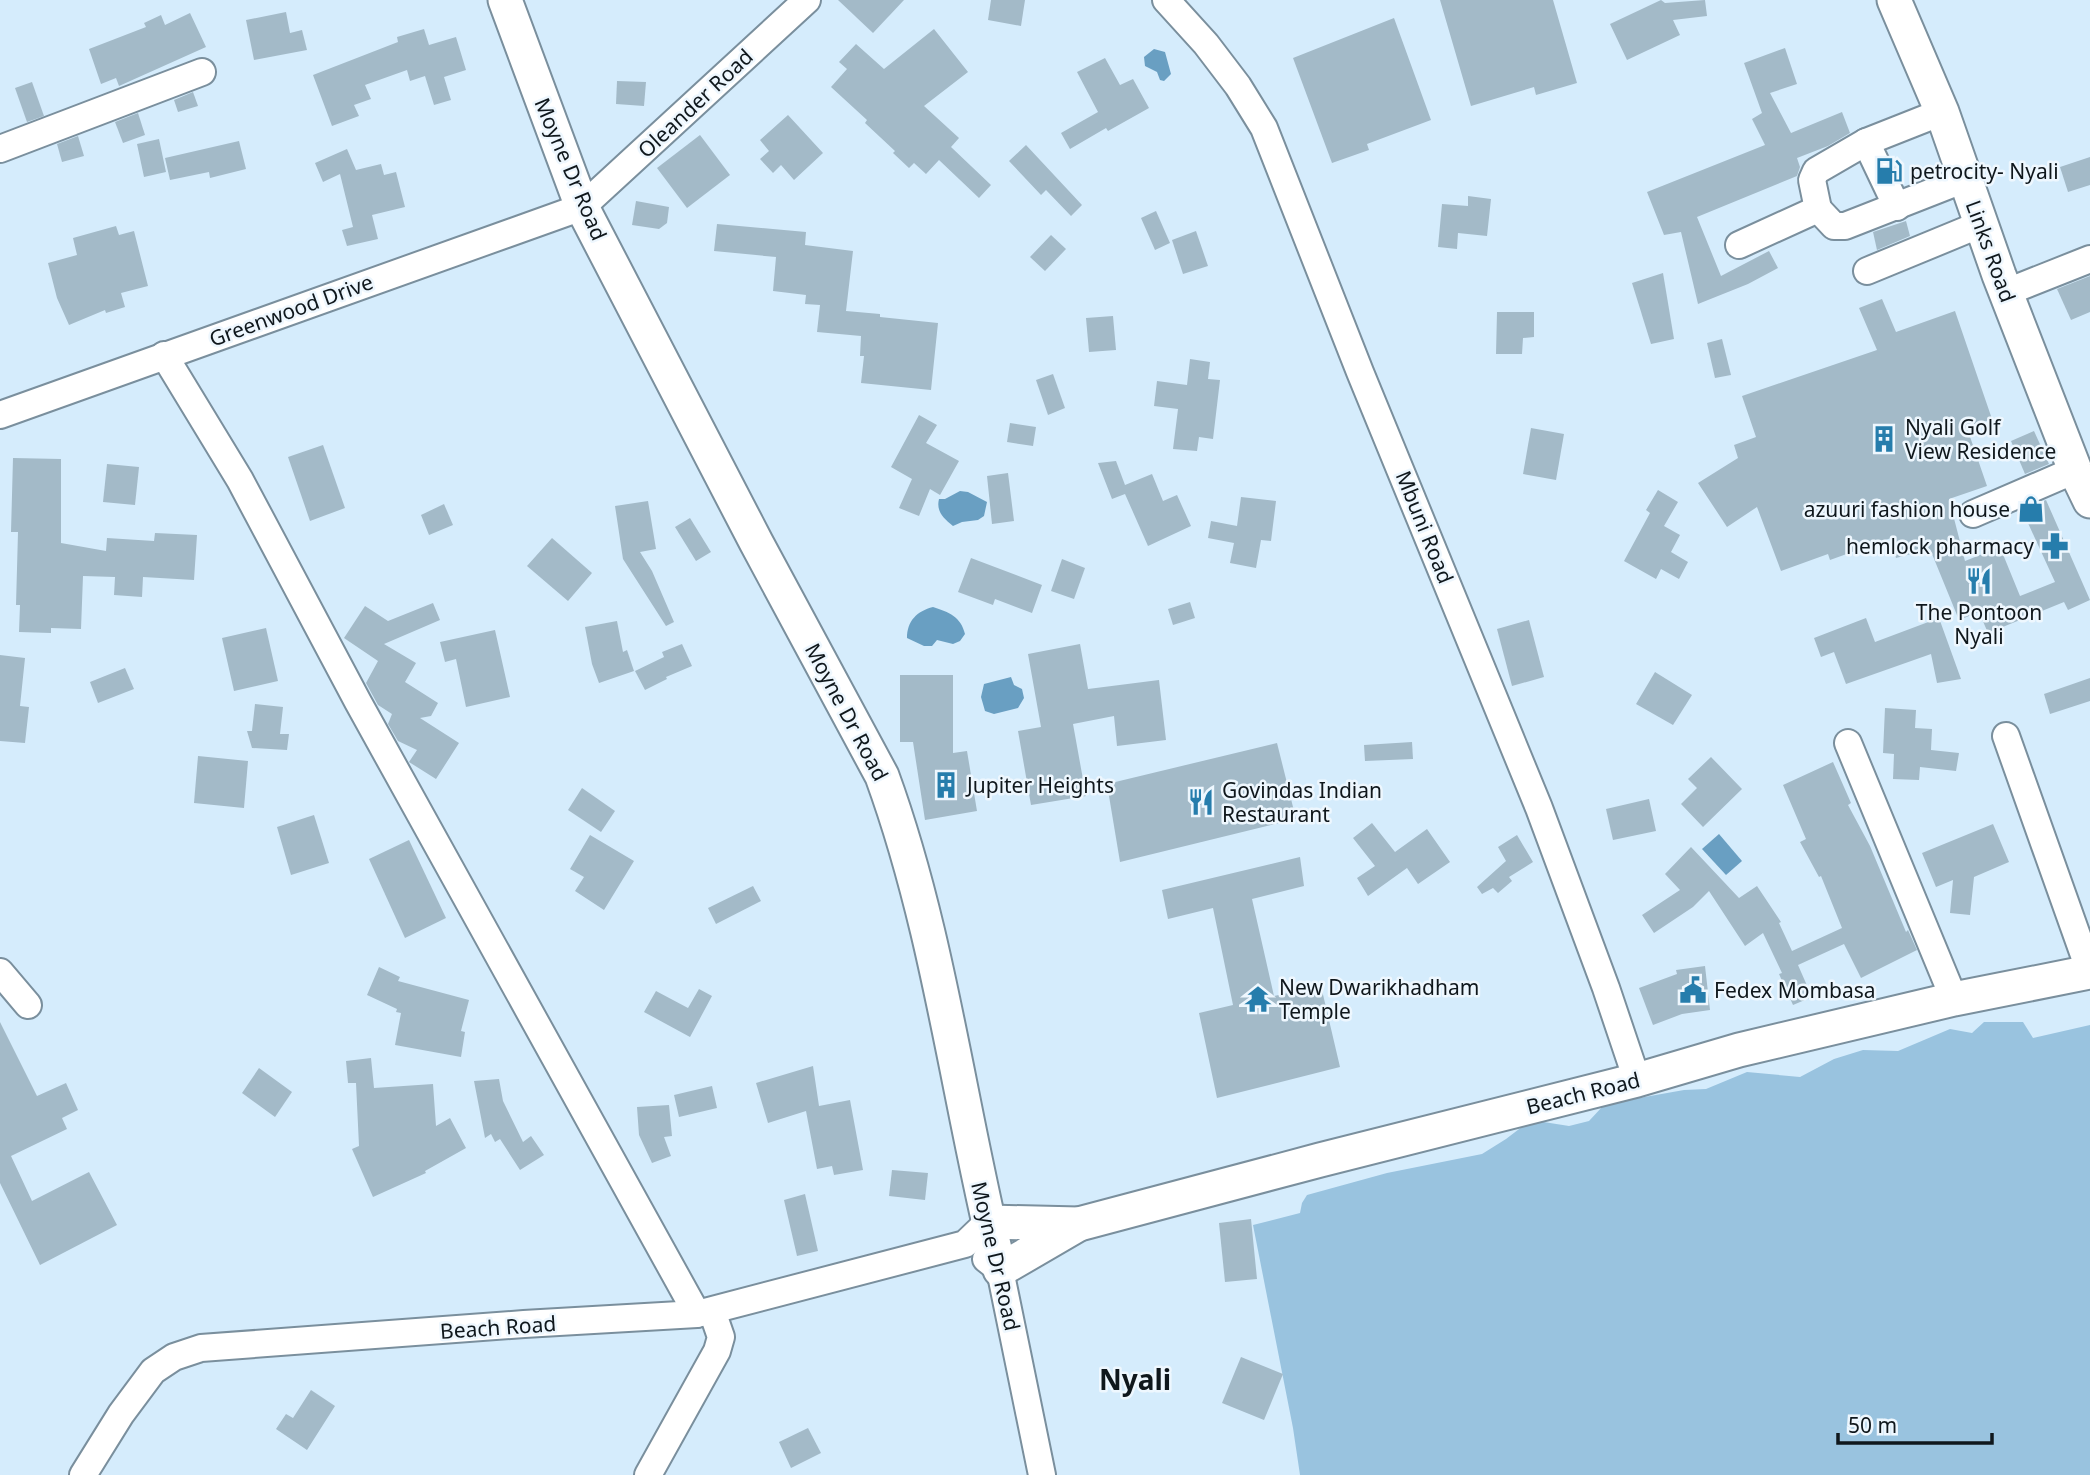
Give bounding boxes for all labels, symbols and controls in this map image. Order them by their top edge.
street label: Oleander Road [631,42,759,164]
street label: Moyne Dr Road [528,93,614,245]
fuel station icon: petrocity- Nyali [1874,156,1904,186]
place label: petrocity- Nyali [1910,157,2059,185]
street label: Links Road [1960,196,2022,306]
street label: Greenwood Drive [205,267,377,353]
place label: Nyali Golf View Residence [1905,413,2056,465]
building icon: Nyali Golf View Residence [1869,424,1899,454]
street label: Mbuni Road [1390,466,1460,588]
shop icon: azuuri fashion house [2016,494,2046,524]
place label: azuuri fashion house [1804,495,2010,523]
pharmacy icon: hemlock pharmacy [2040,531,2070,561]
place label: hemlock pharmacy [1846,532,2034,560]
restaurant icon: The Pontoon Nyali [1964,566,1994,596]
place label: The Pontoon Nyali [1916,598,2042,650]
street label: Moyne Dr Road [799,638,895,786]
building icon: Jupiter Heights [931,770,961,800]
place label: Jupiter Heights [965,771,1114,799]
place label: Govindas Indian Restaurant [1222,776,1382,828]
restaurant icon: Govindas Indian Restaurant [1186,787,1216,817]
place label: New Dwarikhadham Temple [1279,973,1479,1025]
public building icon: Fedex Mombasa [1678,975,1708,1005]
place label: Fedex Mombasa [1714,976,1876,1004]
temple icon: New Dwarikhadham Temple [1243,984,1273,1014]
street label: Beach Road [1523,1065,1643,1121]
street label: Moyne Dr Road [965,1179,1027,1333]
street label: Beach Road [439,1309,557,1345]
district label: Nyali [1099,1360,1171,1398]
scale bar [1838,1402,1992,1446]
text: 50 m [1848,1411,1897,1439]

